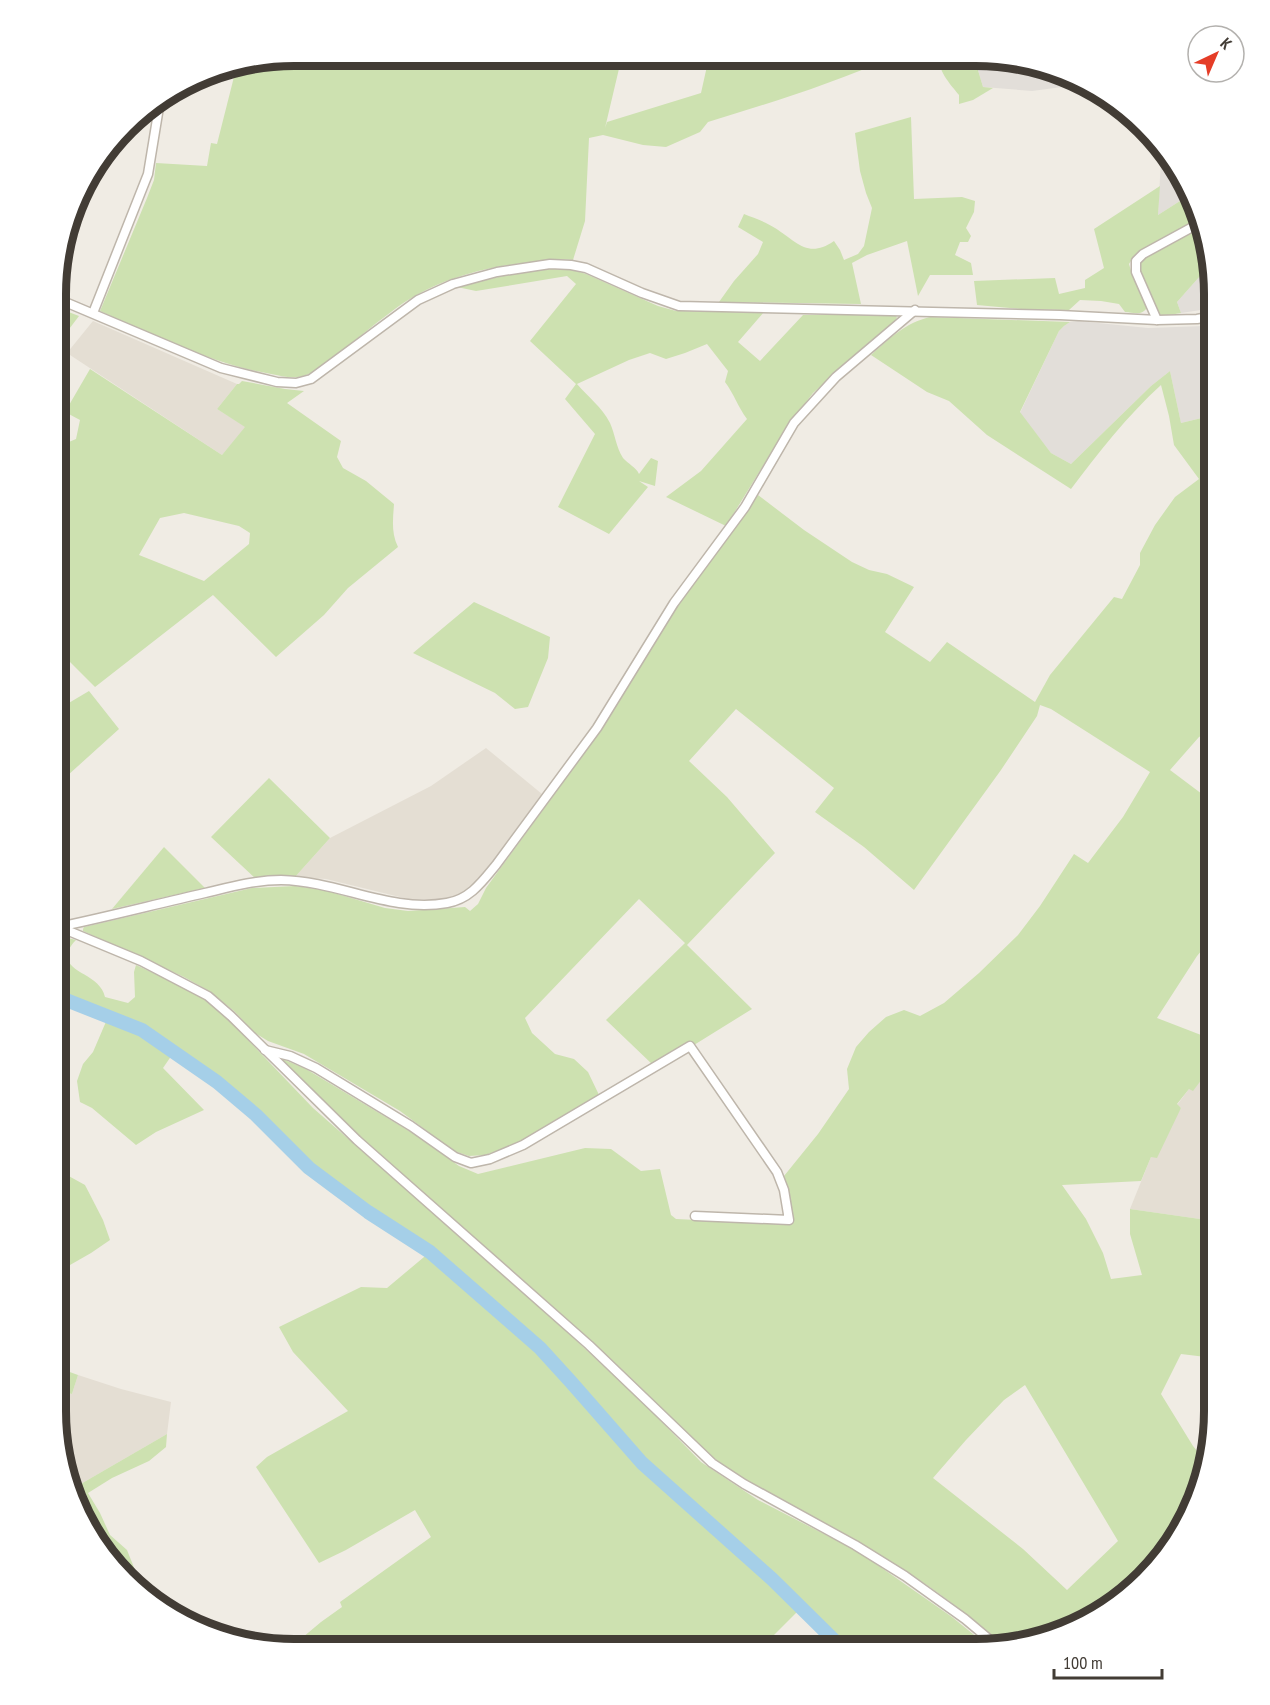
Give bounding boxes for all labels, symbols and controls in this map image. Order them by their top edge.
north arrow [1186,24,1246,84]
text: K [1216,33,1237,54]
scale bar [1054,1642,1162,1680]
text: 100 m [1063,1651,1103,1674]

